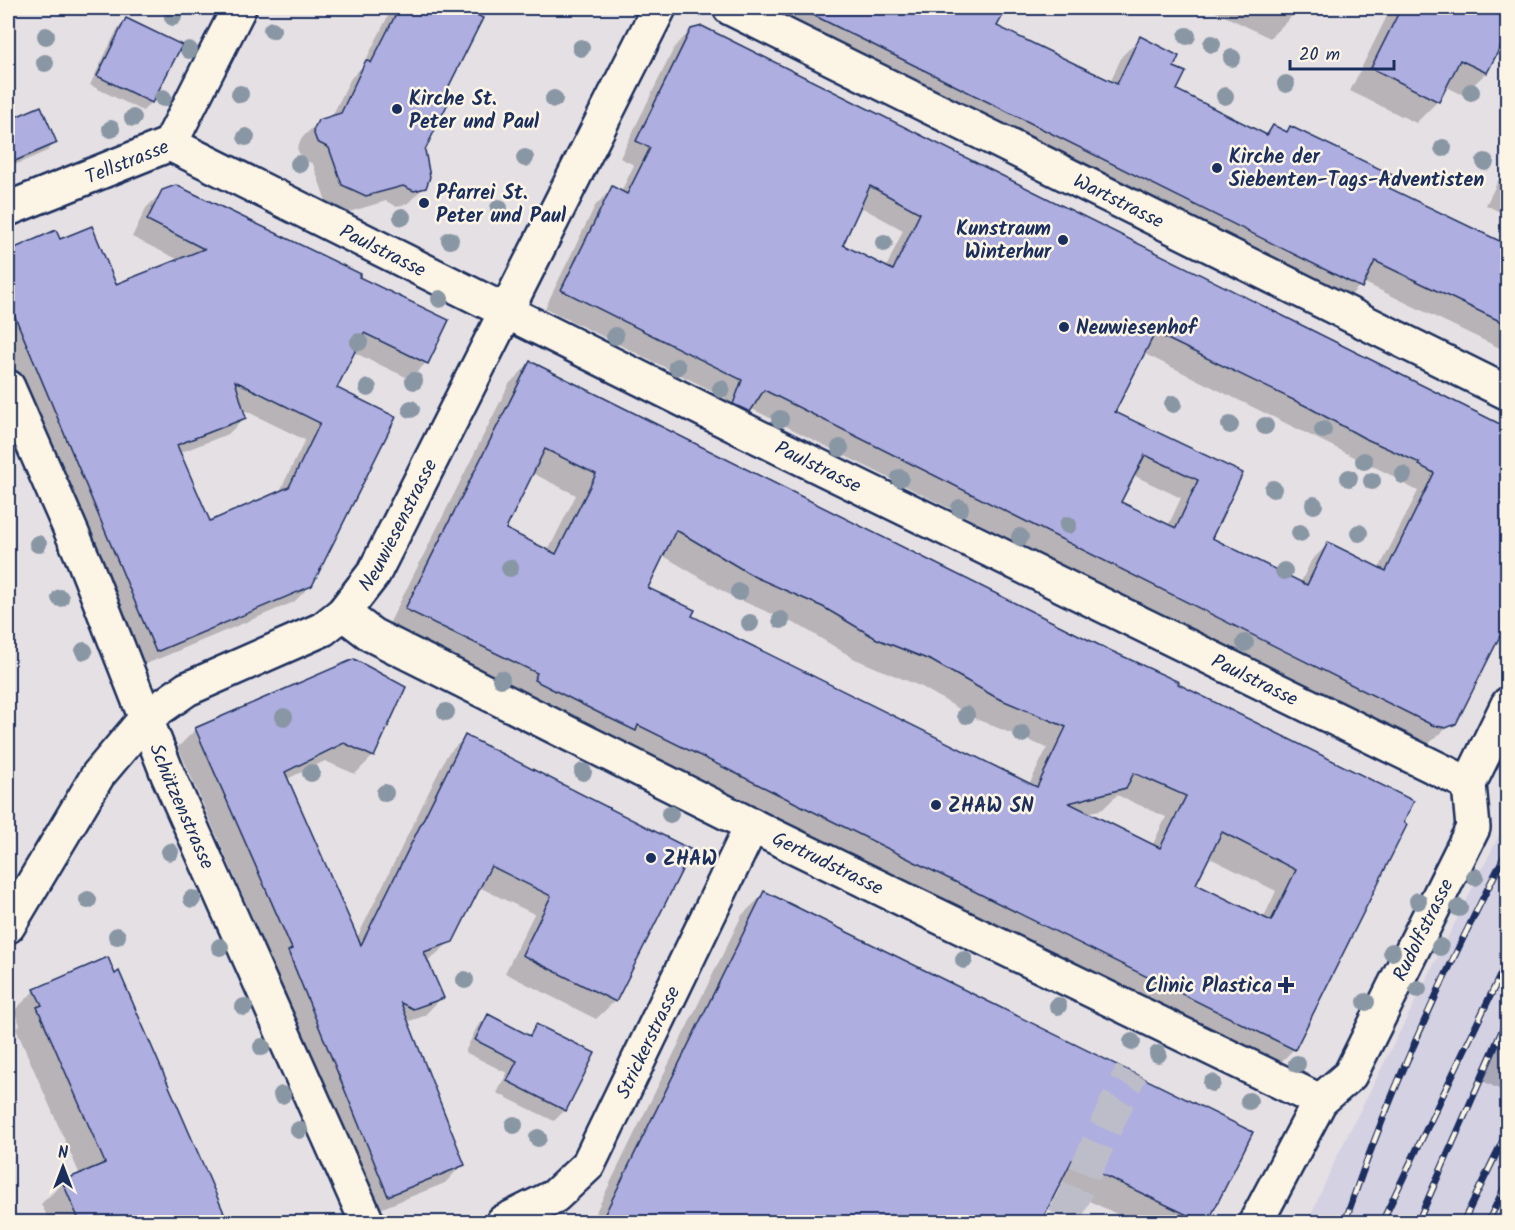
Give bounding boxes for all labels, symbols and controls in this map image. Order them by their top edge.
scale bar [1290,33,1394,71]
text: 20 m [1299,41,1340,70]
place label: Kirche St. Peter und Paul [409,84,540,139]
marker: Kirche St. Peter und Paul [390,102,404,116]
street label: Tellstrasse [81,132,174,194]
place label: Kirche der Siebenten-Tags-Adventisten [1229,142,1484,197]
marker: Kirche der Siebenten-Tags-Adventisten [1210,161,1224,175]
street label: Wartstrasse [1067,166,1169,238]
place label: Pfarrei St. Peter und Paul [436,178,567,233]
marker: Pfarrei St. Peter und Paul [417,196,431,210]
place label: Kunstraum Winterhur [956,214,1052,269]
street label: Paulstrasse [333,217,431,287]
marker: Kunstraum Winterhur [1056,233,1070,247]
place label: Neuwiesenhof [1076,313,1199,345]
marker: Neuwiesenhof [1057,320,1071,334]
street label: Paulstrasse [769,433,866,503]
street label: Neuwiesenstrasse [351,454,447,599]
street label: Paulstrasse [1205,646,1303,716]
street label: Schützenstrasse [139,739,222,875]
place label: ZHAW SN [948,791,1034,823]
marker: ZHAW SN [929,798,943,812]
street label: Gertrudstrasse [766,824,888,905]
place label: ZHAW [663,844,717,876]
marker: ZHAW [644,851,658,865]
street label: Rudolfstrasse [1385,874,1463,987]
place label: Clinic Plastica [1145,971,1272,1003]
marker: Clinic Plastica [1277,976,1295,994]
street label: Strickerstrasse [608,981,690,1105]
north arrow [33,1137,93,1197]
text: N [58,1141,68,1166]

